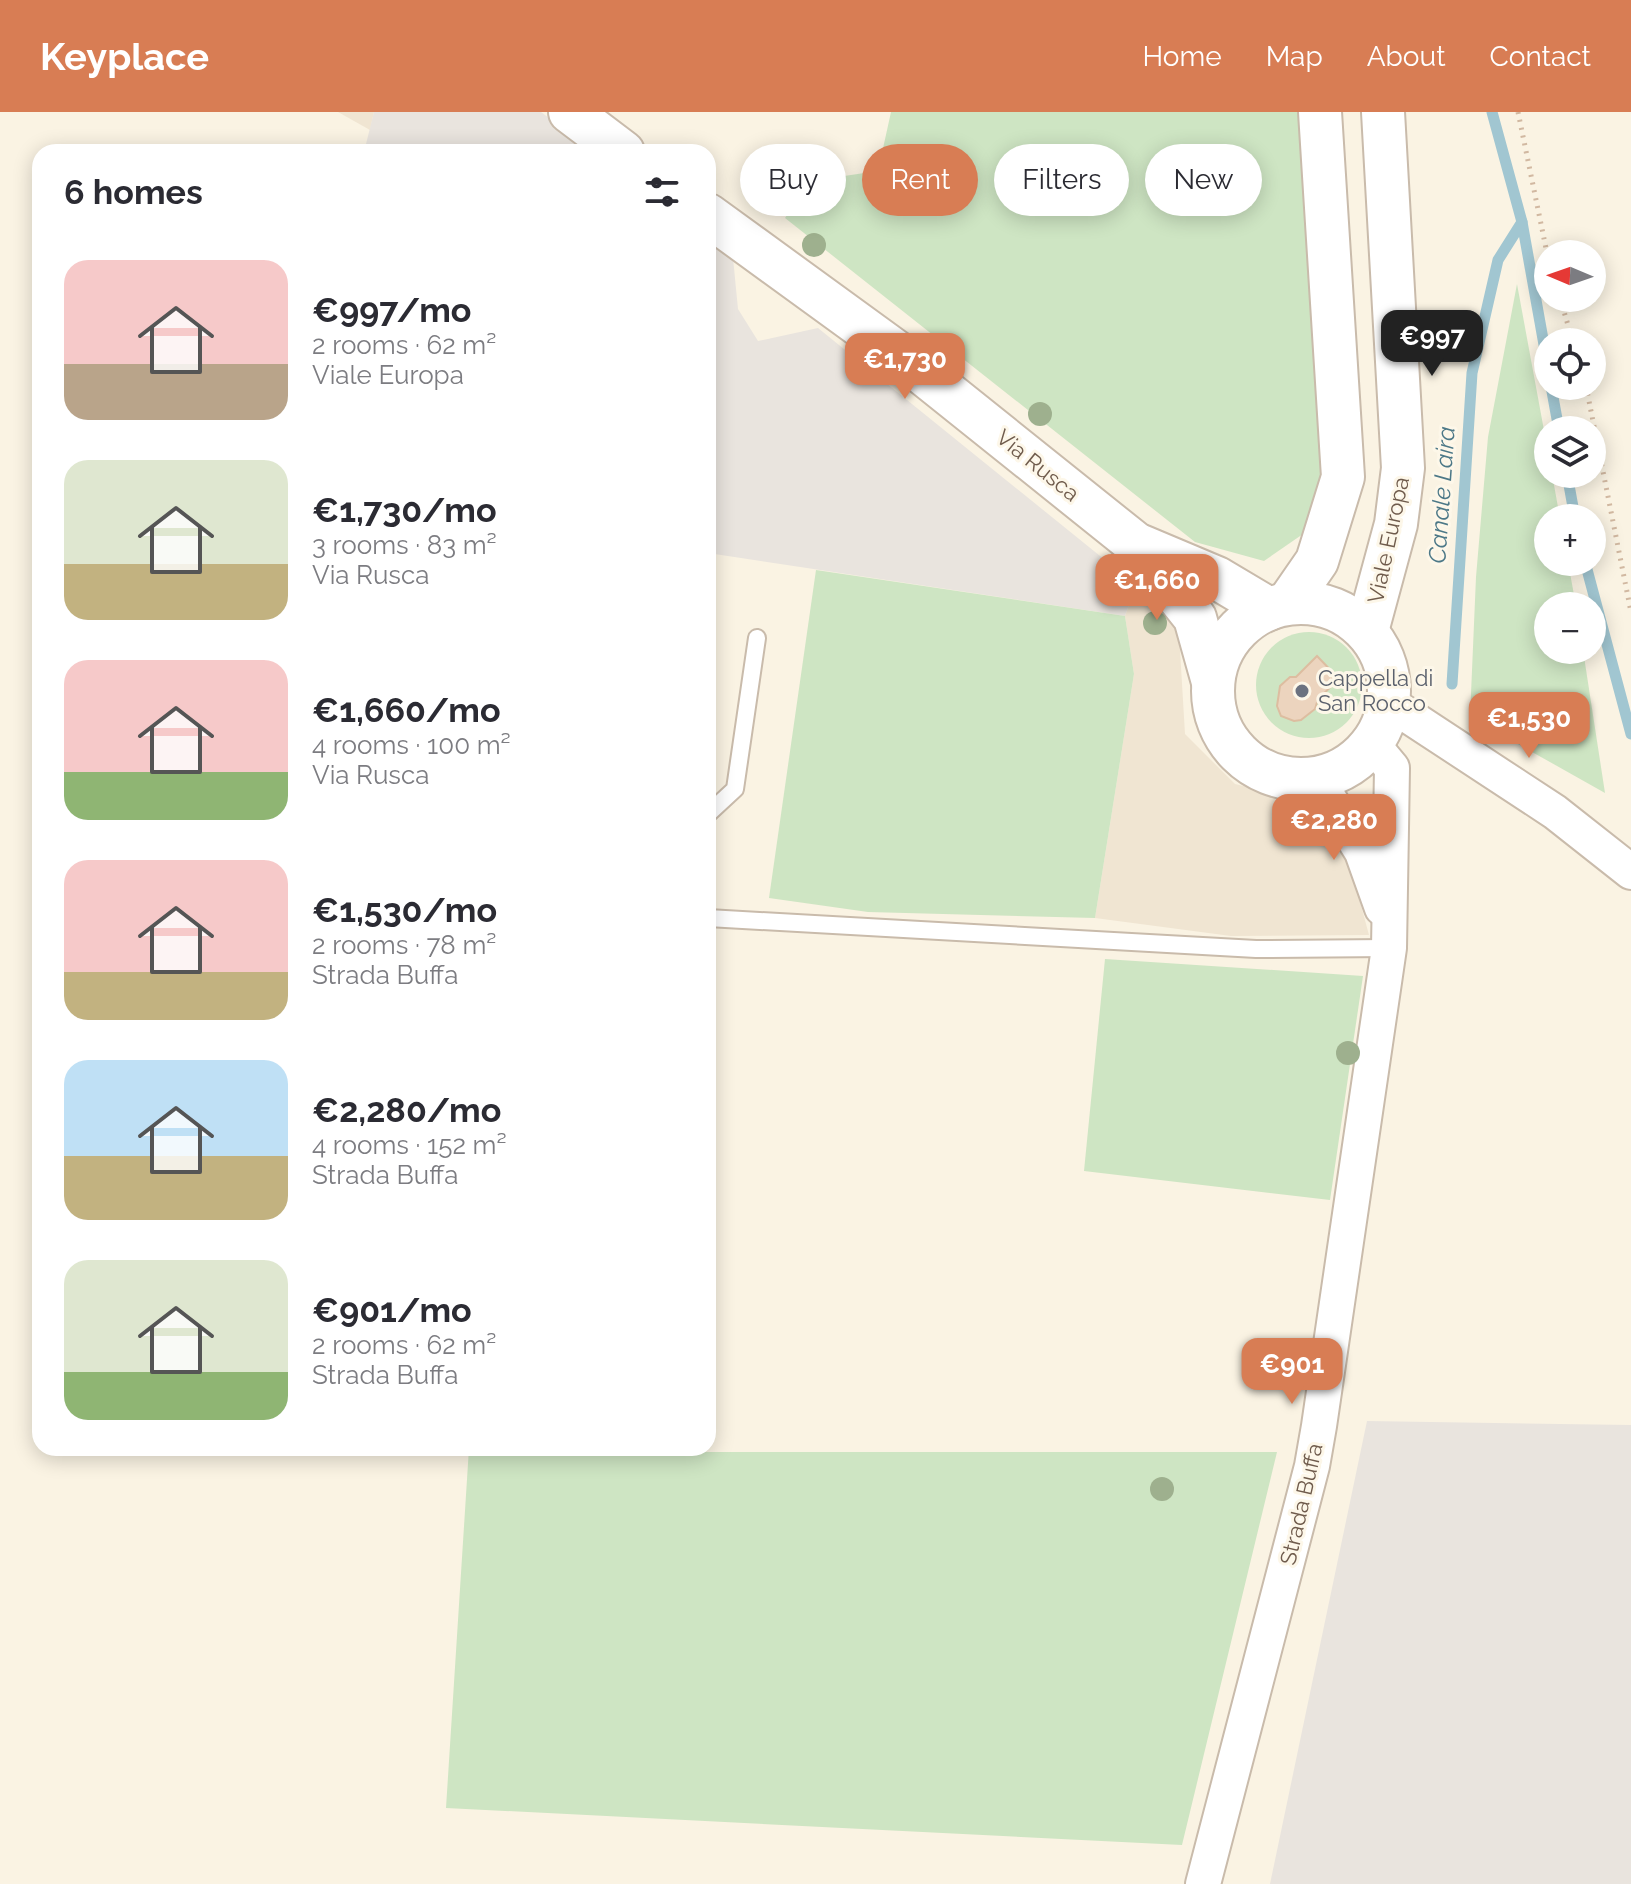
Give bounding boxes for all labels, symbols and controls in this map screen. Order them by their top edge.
text: Keyplace [40,34,209,79]
text: Home [1142,40,1222,73]
text: Map [1266,40,1323,73]
text: About [1367,40,1446,73]
text: Contact [1490,40,1591,73]
chip: Buy [740,144,846,216]
chip: Rent [862,144,978,216]
chip: Filters [994,144,1129,216]
chip: New [1145,144,1262,216]
icon: filters [640,170,684,214]
text: 6 homes [64,172,203,212]
north arrow [1534,240,1606,312]
map controls [1534,240,1606,664]
text: €997/mo [312,290,471,330]
icon: home [128,292,224,388]
pin: €997 [1385,310,1479,378]
text: €997 [1399,321,1465,351]
button: locate [1534,328,1606,400]
text: 2 rooms · 62 m² [312,330,496,360]
pin: €1,730 [840,333,970,401]
text: €1,730 [863,344,947,374]
text: Viale Europa [312,360,464,390]
button: layers [1534,416,1606,488]
street label: Via Rusca [991,424,1085,506]
water label: Canale Laira [1422,425,1461,565]
street label: Viale Europa [1362,474,1414,606]
text: €1,730/mo [312,490,497,530]
icon: home [128,492,224,588]
button: + [1534,504,1606,576]
text: 3 rooms · 83 m² [312,530,497,560]
pin: €1,660 [1092,554,1222,622]
text: Via Rusca [312,560,429,590]
text: €1,660 [1113,565,1201,595]
button: − [1534,592,1606,664]
place label: Cappella di San Rocco [1318,665,1433,716]
marker: Cappella di San Rocco [1293,682,1311,700]
text: €1,660/mo [312,690,501,730]
icon: home [128,692,224,788]
pin: €1,530 [1464,692,1594,760]
text: €1,530 [1487,703,1571,733]
text: 4 rooms · 100 m² [312,730,511,760]
text: Via Rusca [312,760,429,790]
pin: €2,280 [1269,794,1399,862]
text: €2,280 [1290,805,1378,835]
text: €1,530/mo [312,890,497,930]
icon: home [128,892,224,988]
text: 2 rooms · 78 m² [312,930,496,960]
text: Strada Buffa [312,960,458,990]
text: €2,280/mo [312,1090,501,1130]
icon: home [128,1092,224,1188]
text: 4 rooms · 152 m² [312,1130,507,1160]
text: Strada Buffa [312,1160,458,1190]
text: €901/mo [312,1290,472,1330]
icon: home [128,1292,224,1388]
text: 2 rooms · 62 m² [312,1330,496,1360]
pin: €901 [1245,1338,1339,1406]
text: €901 [1260,1349,1324,1379]
text: Strada Buffa [312,1360,458,1390]
street label: Strada Buffa [1274,1441,1328,1567]

